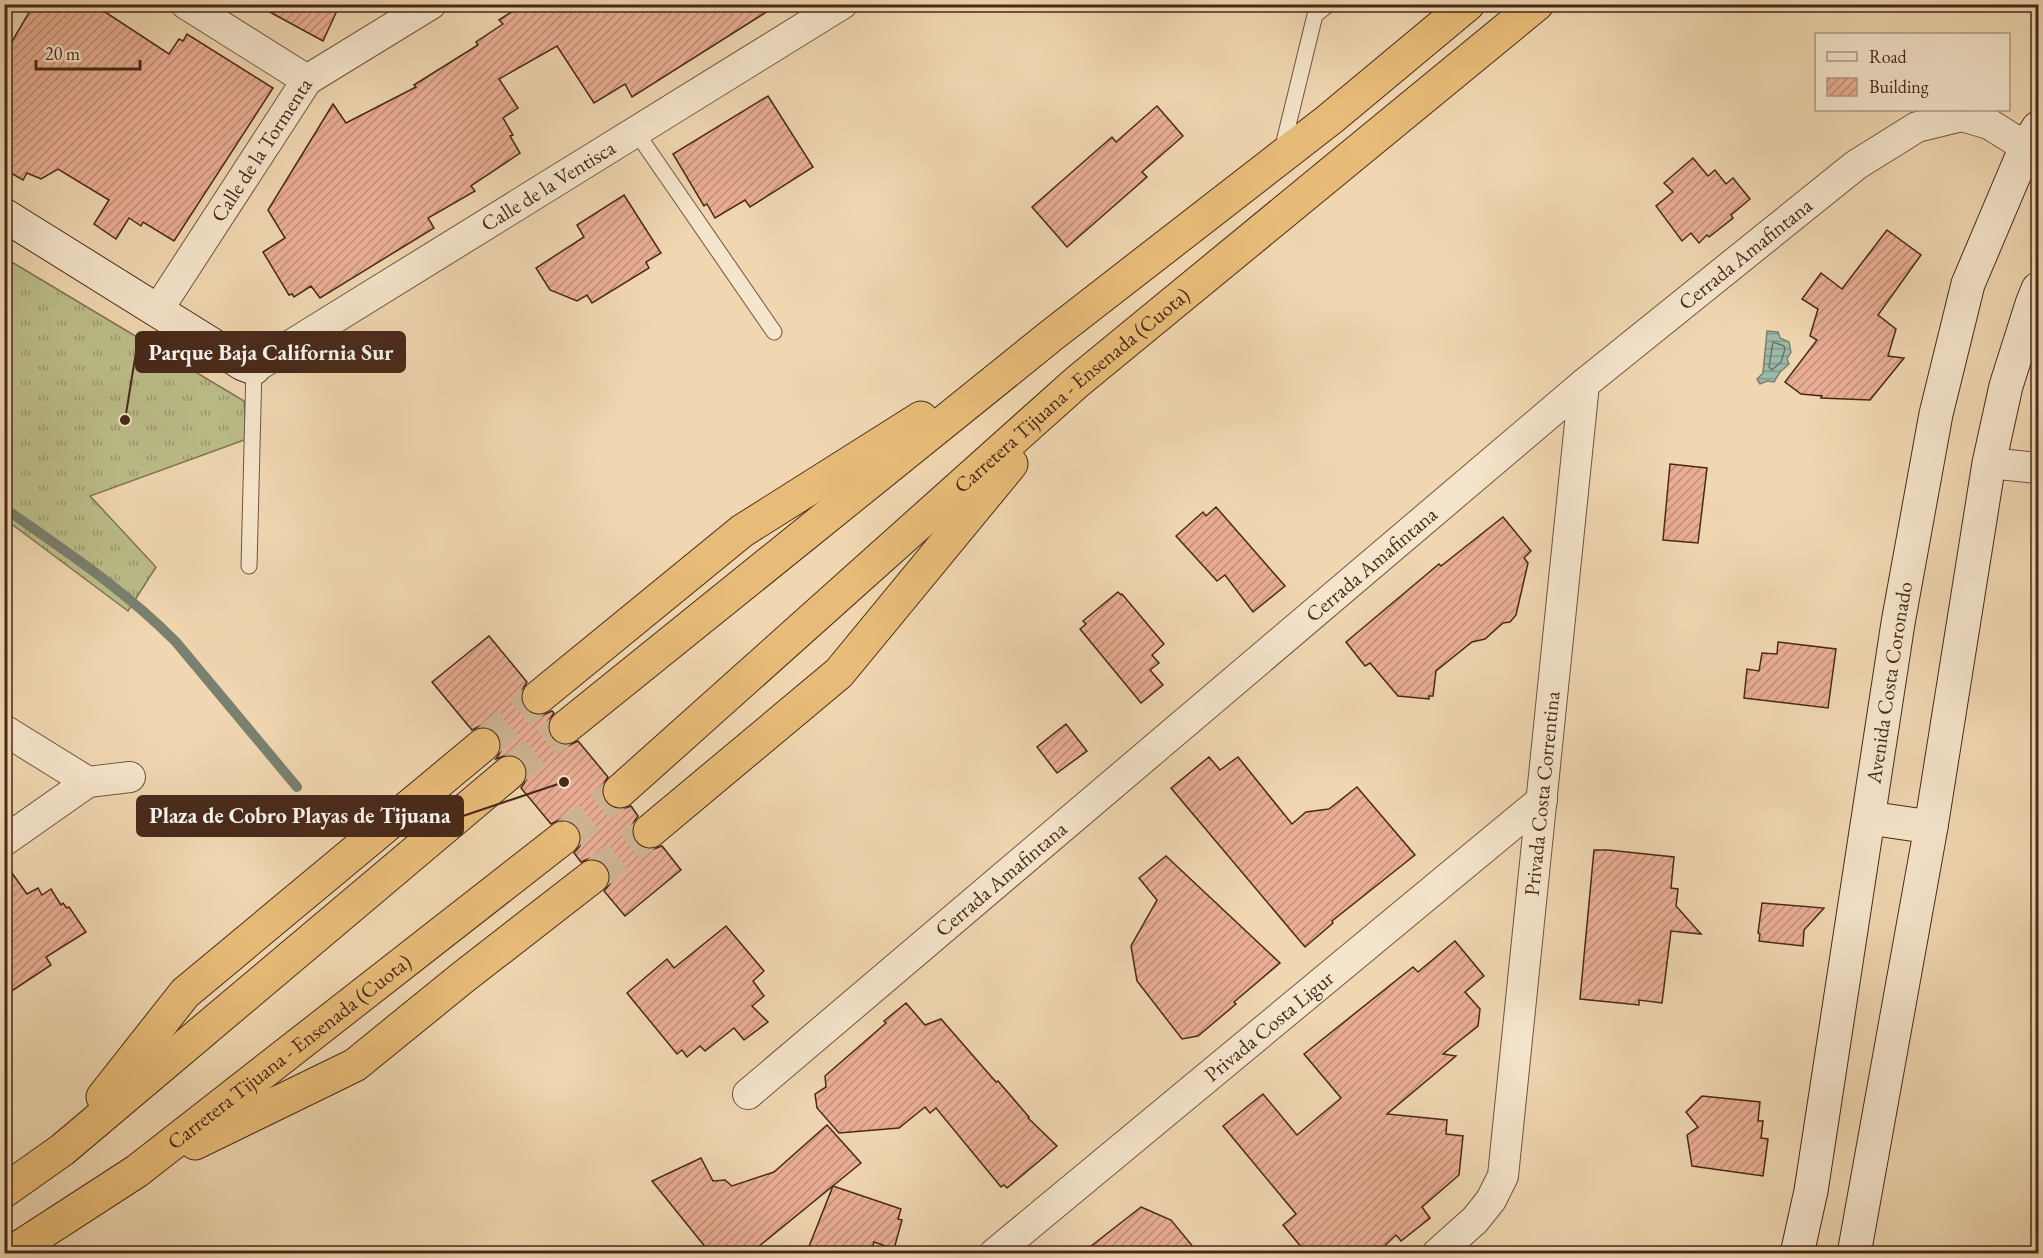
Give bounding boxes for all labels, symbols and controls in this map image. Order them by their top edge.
scale bar [36,33,140,71]
legend [1815,33,2010,111]
text: 20 m [45,42,80,65]
text: Road [1869,45,1908,68]
street label: Calle de la Tormenta [205,72,318,227]
text: Building [1869,75,1929,98]
street label: Calle de la Ventisca [476,133,621,237]
street label: Cerrada Amafintana [1673,191,1818,316]
street label: Carretera Tijuana - Ensenada (Cuota) [948,281,1195,499]
callout: Parque Baja California Sur [136,332,405,372]
text: Parque Baja California Sur [149,338,394,367]
street label: Cerrada Amafintana [1300,500,1443,628]
street label: Avenida Costa Coronado [1859,579,1918,786]
street label: Privada Costa Correntina [1518,689,1566,897]
callout: Plaza de Cobro Playas de Tijuana [137,796,463,836]
text: Plaza de Cobro Playas de Tijuana [149,801,451,830]
street label: Cerrada Amafintana [929,815,1073,942]
street label: Carretera Tijuana - Ensenada (Cuota) [162,948,417,1155]
street label: Privada Costa Ligur [1198,964,1339,1087]

